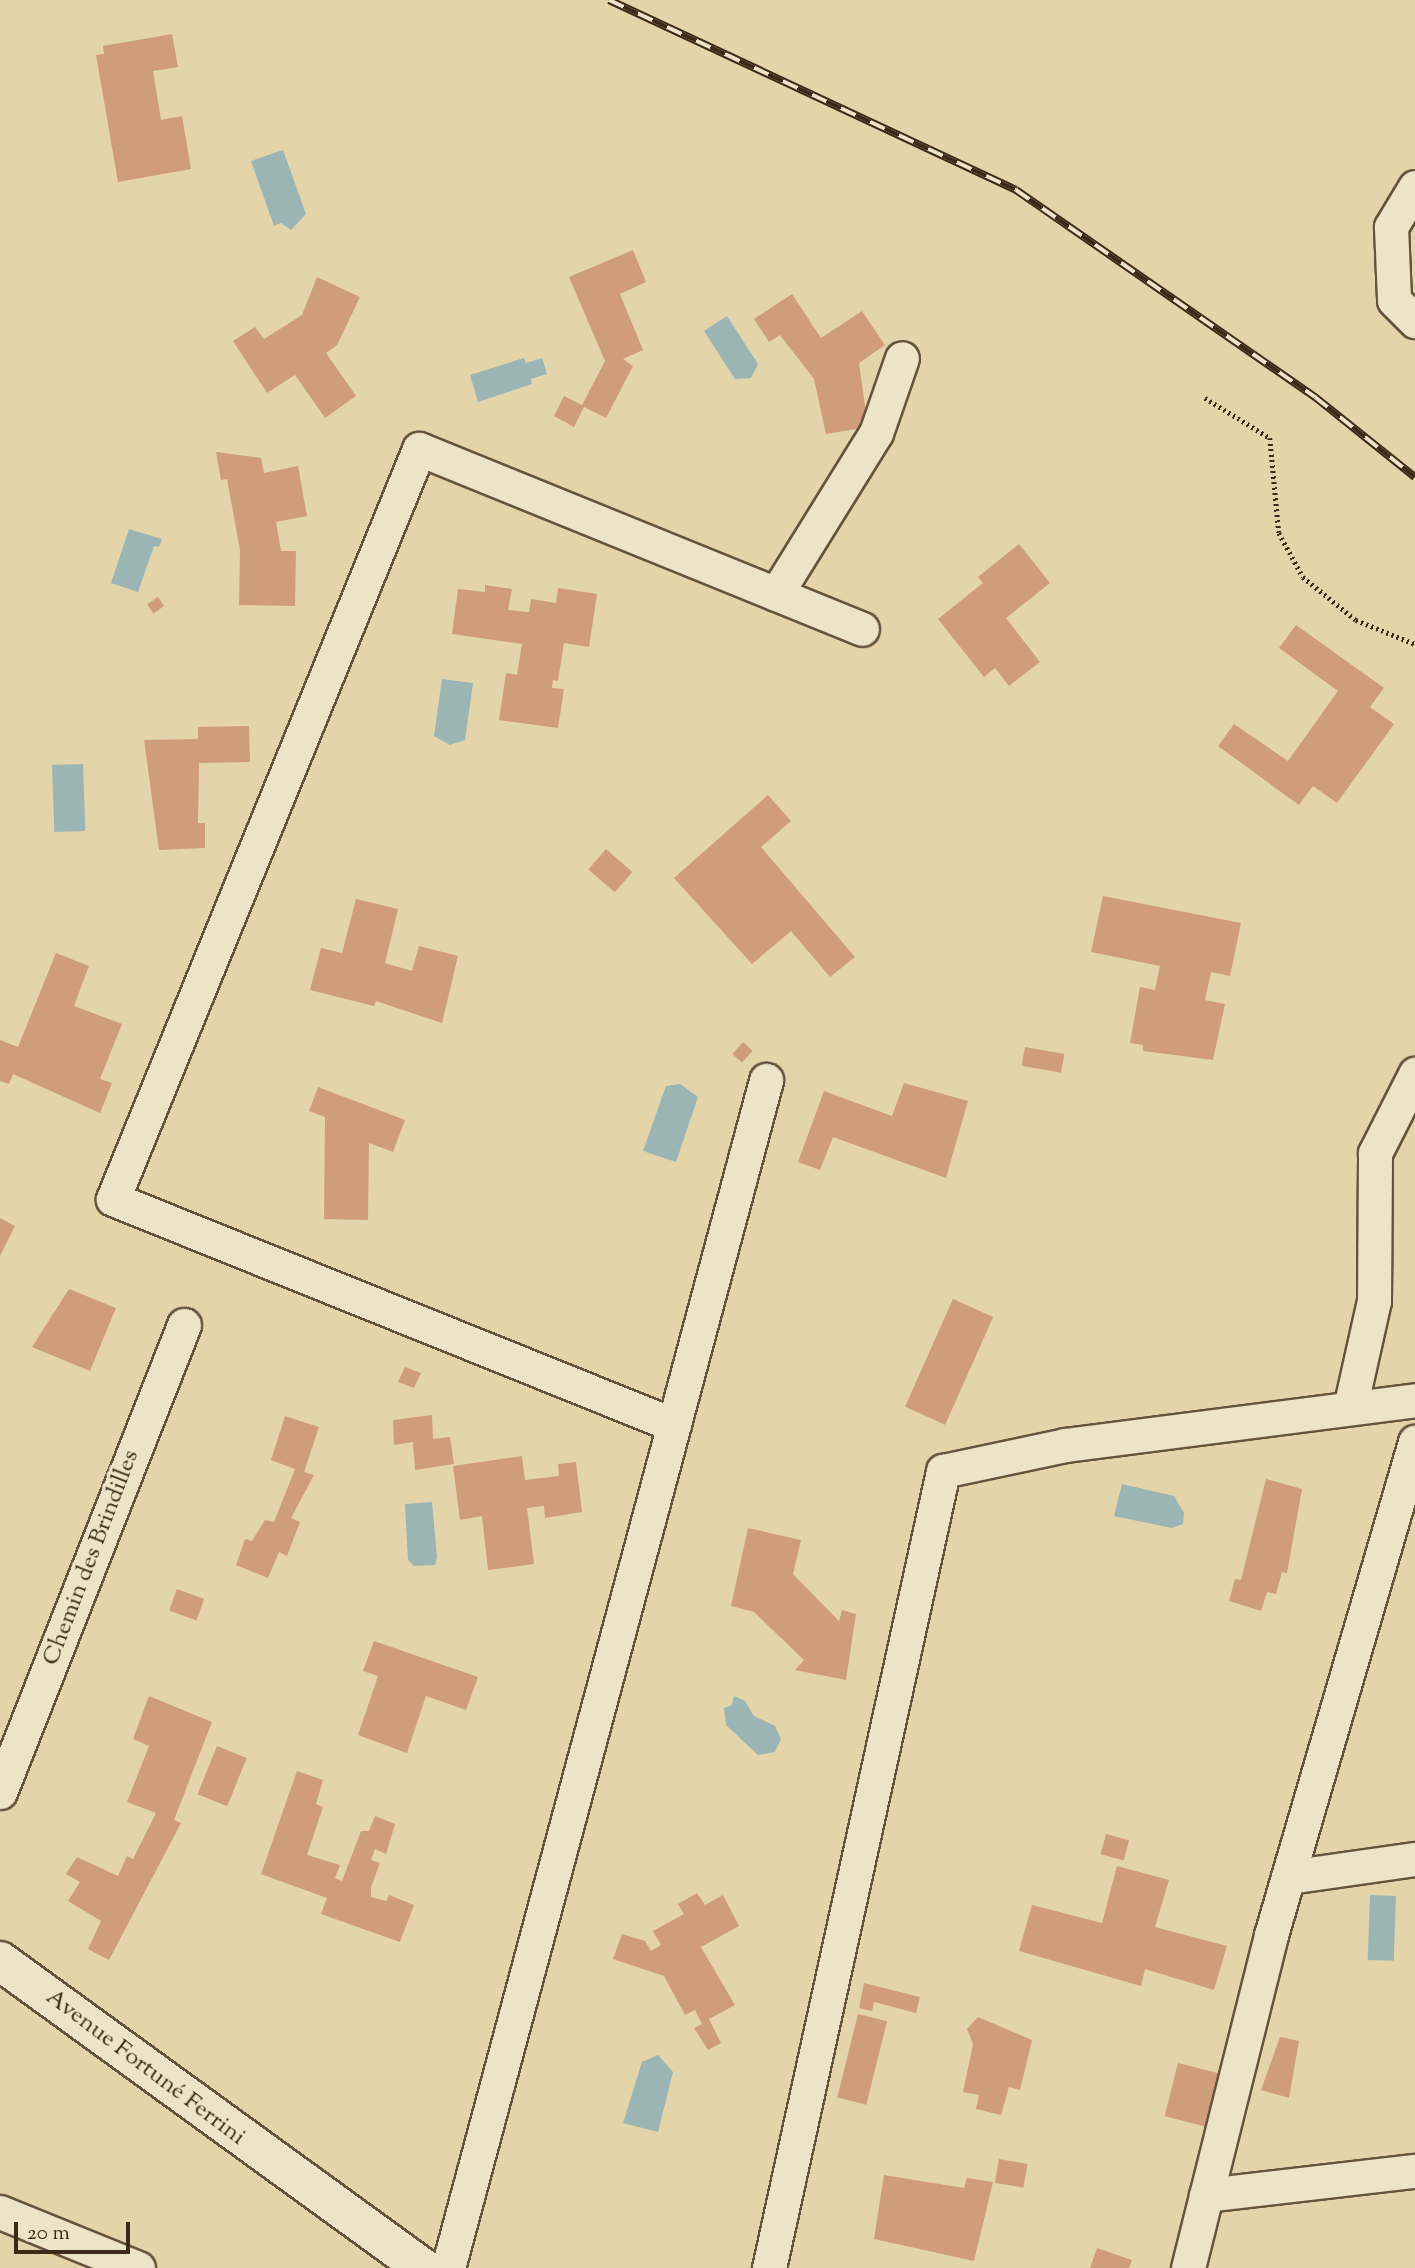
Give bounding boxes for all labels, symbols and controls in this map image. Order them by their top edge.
street label: Chemin des Brindilles [38,1446,146,1670]
street label: Avenue Fortuné Ferrini [39,1984,251,2152]
scale bar [18,2208,133,2252]
text: 20 m [27,2219,70,2249]

